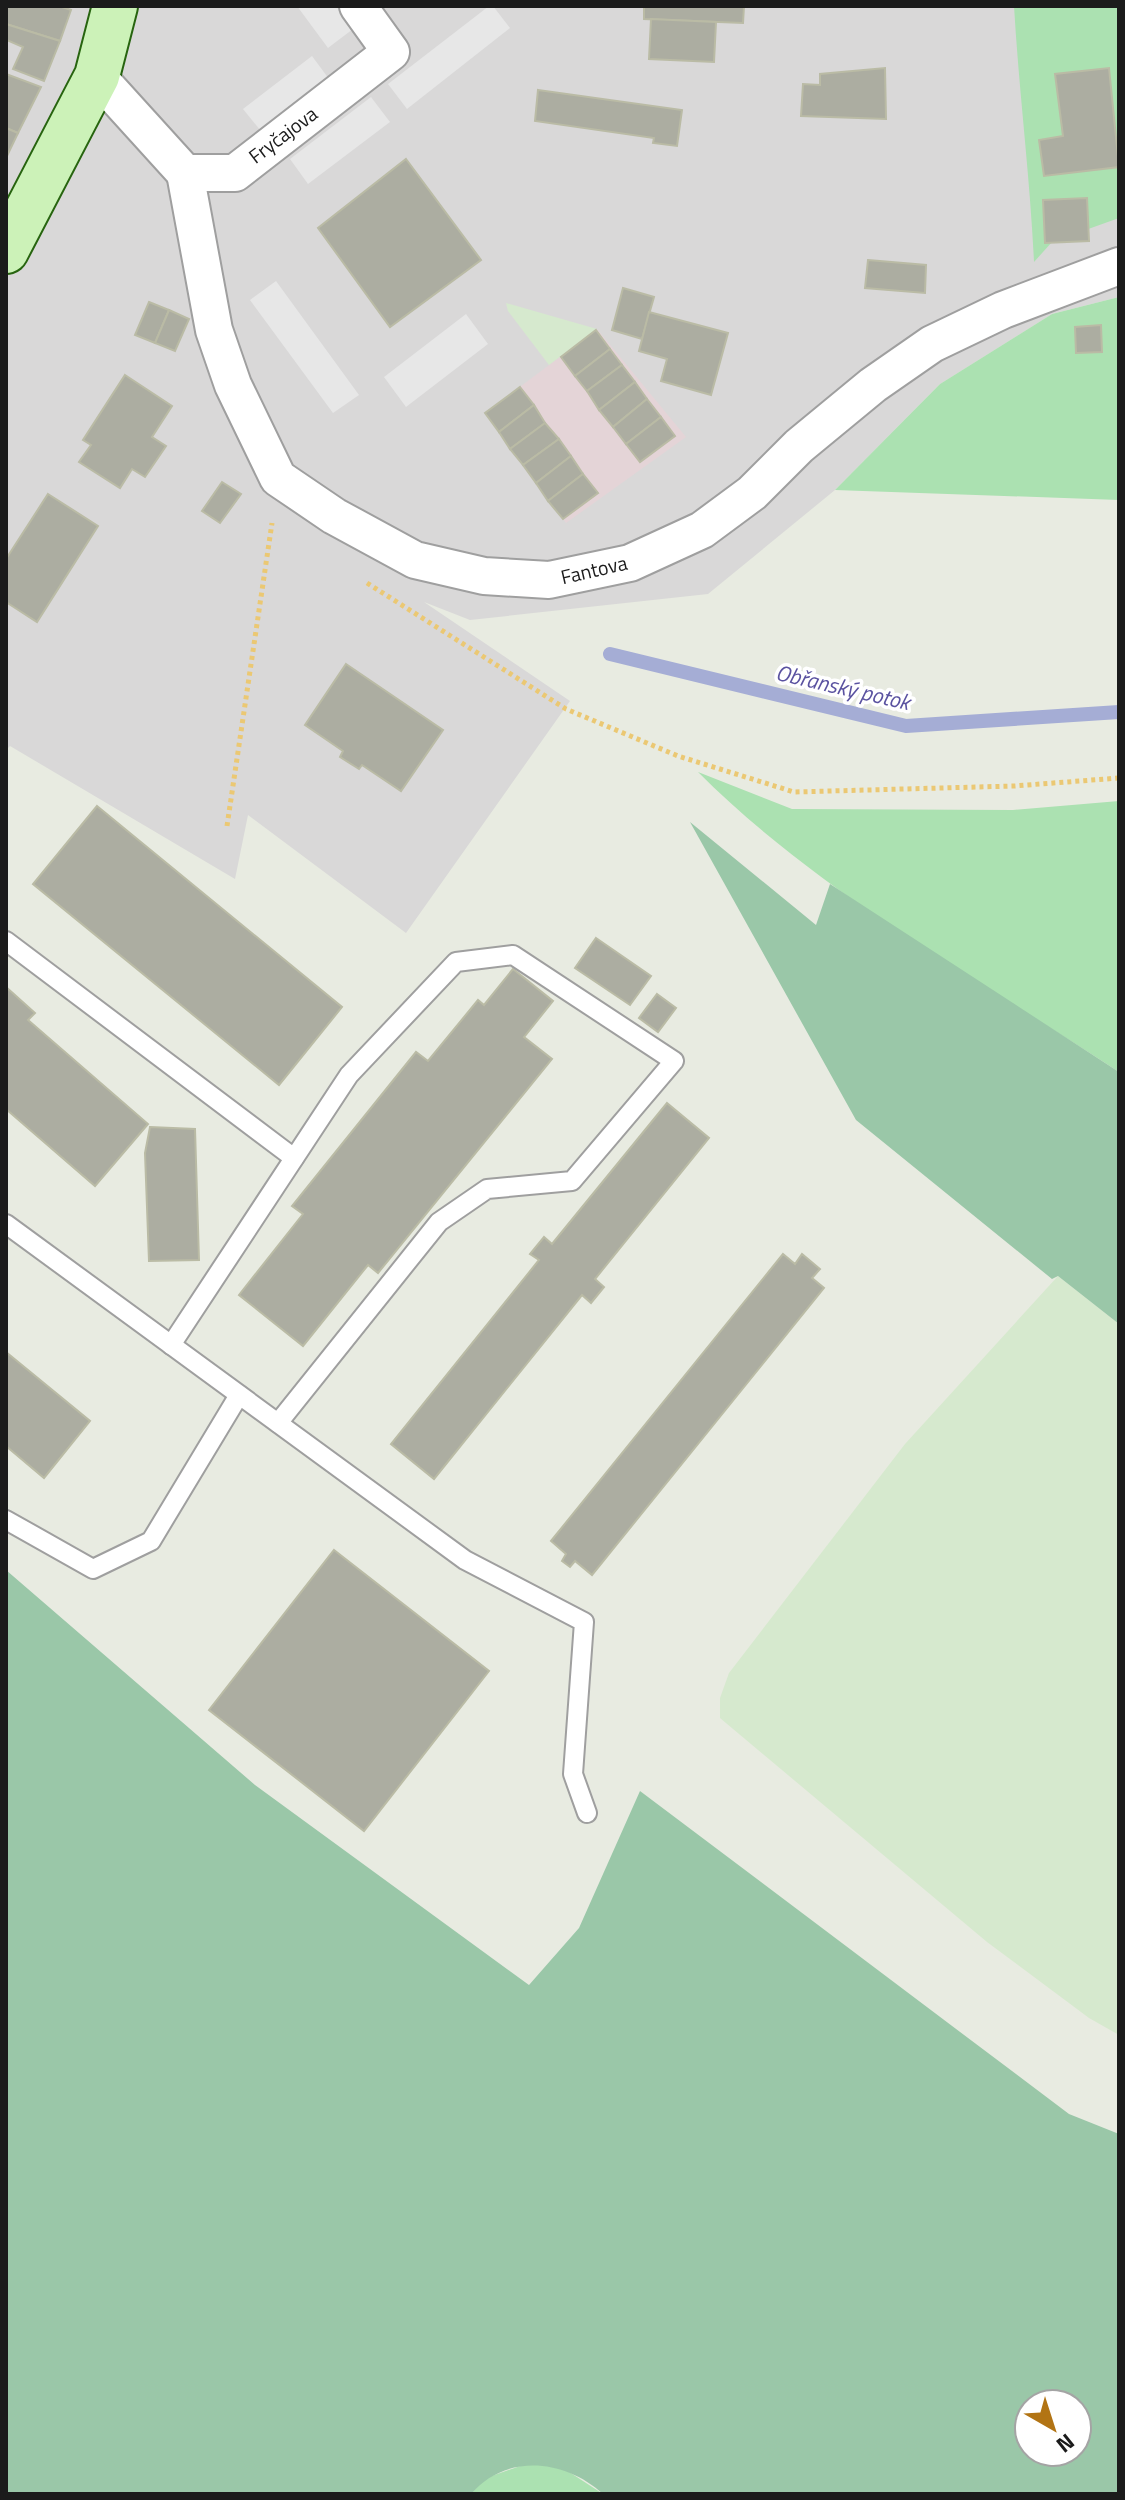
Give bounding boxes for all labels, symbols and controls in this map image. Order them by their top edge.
street label: Fryčajova [242,98,324,171]
street label: Fantova [558,547,630,592]
water label: Obřanský potok [772,655,916,719]
north arrow [1013,2388,1093,2468]
text: N [1049,2426,1082,2462]

